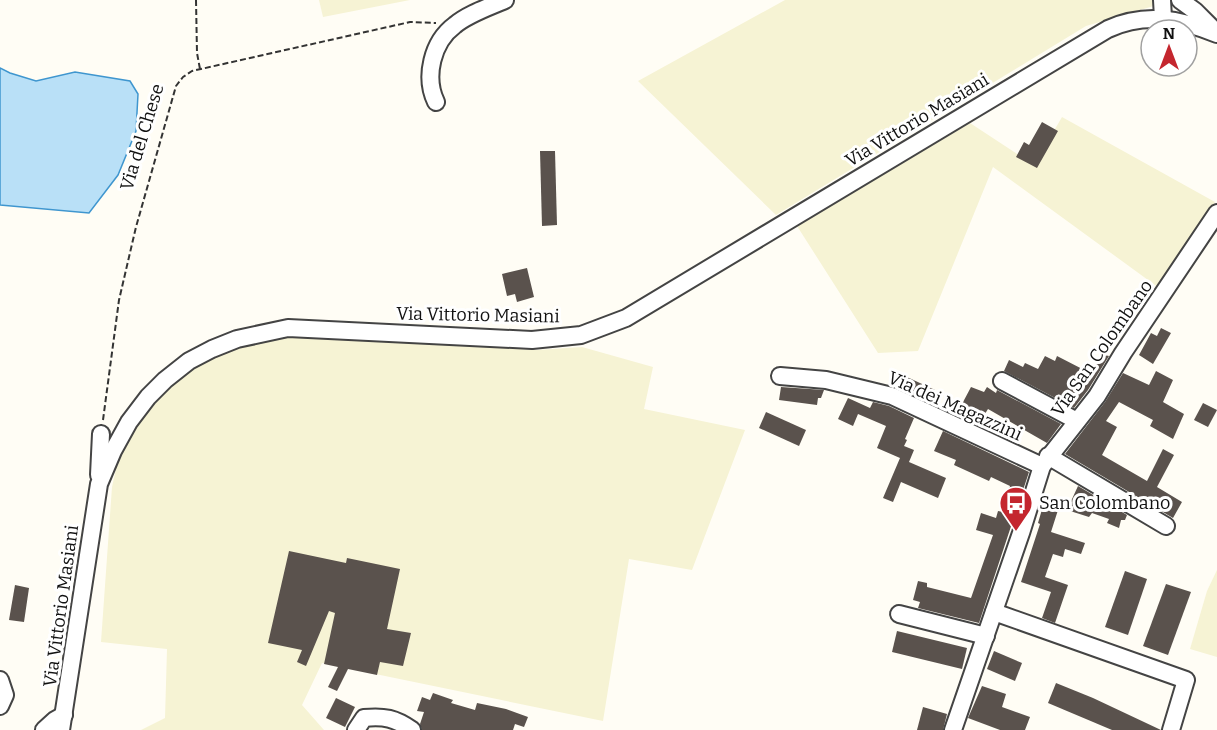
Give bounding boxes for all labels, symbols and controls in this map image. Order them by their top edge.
north arrow [1139,18,1199,78]
text: N [1163,24,1175,43]
street label: Via Vittorio Masiani [841,69,993,171]
street label: Via del Chese [115,81,169,193]
street label: Via San Colombano [1047,275,1157,421]
street label: Via Vittorio Masiani [396,303,560,327]
street label: Via dei Magazzini [885,367,1025,445]
bus stop icon: San Colombano [998,485,1034,532]
place label: San Colombano [1039,492,1170,514]
street label: Via Vittorio Masiani [39,524,83,688]

